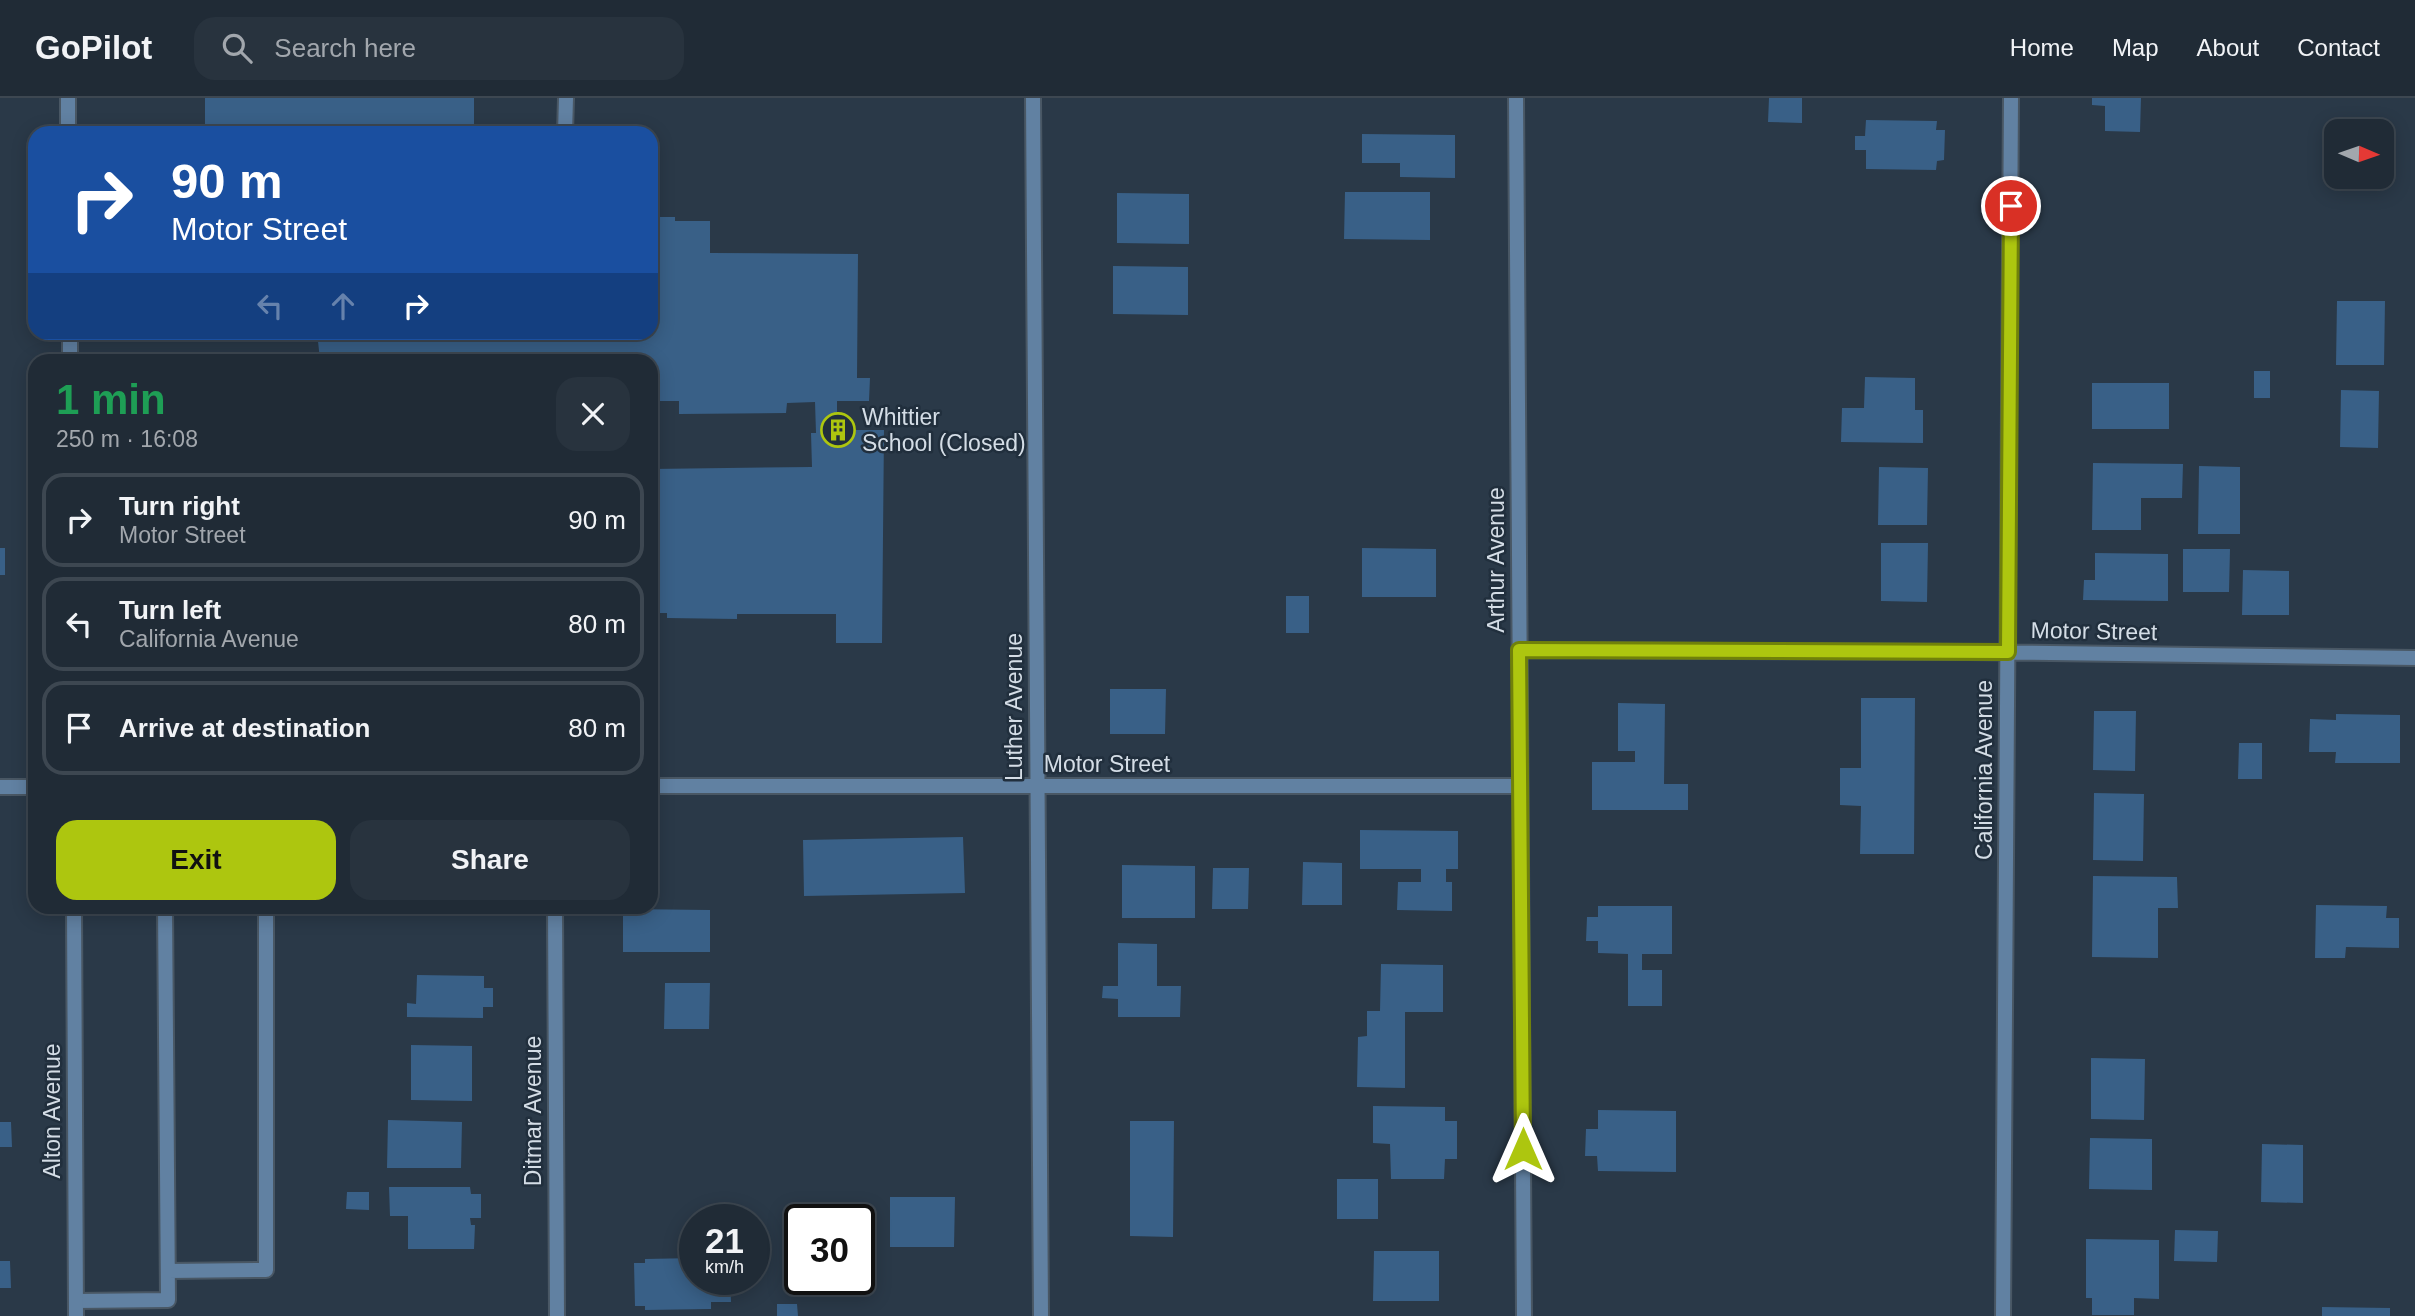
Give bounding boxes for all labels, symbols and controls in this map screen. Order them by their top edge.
search box [194,17,684,80]
text: GoPilot [35,29,152,66]
icon: search [218,29,256,67]
text: Search here [274,33,416,63]
text: Home [2010,34,2074,61]
text: Map [2112,34,2159,61]
text: About [2197,34,2259,61]
text: Contact [2297,34,2380,61]
north arrow [2324,119,2394,189]
map controls [2324,119,2394,189]
icon: right [56,154,147,245]
text: 90 m [171,154,283,208]
pin [1981,176,2041,236]
icon: arrive [1992,187,2030,225]
text: Motor Street [171,211,347,247]
icon: left [251,287,289,325]
icon: ahead [324,287,362,325]
icon: right [397,287,435,325]
text: 1 min [56,376,166,423]
button: close [556,377,630,451]
place label: Whittier School (Closed) [862,404,1026,456]
building icon: Whittier School (Closed) [819,411,857,449]
text: 250 m · 16:08 [56,426,198,452]
street label: Arthur Avenue [1483,487,1509,633]
text: Turn right [119,491,240,521]
icon: right [60,501,98,539]
text: 90 m [568,505,626,535]
text: Motor Street [119,522,246,548]
text: Turn left [119,595,221,625]
icon: left [60,605,98,643]
text: 80 m [568,609,626,639]
street label: Motor Street [2031,617,2158,645]
text: California Avenue [119,626,299,652]
street label: Luther Avenue [1001,633,1027,781]
street label: California Avenue [1971,680,1997,860]
icon: arrive [60,709,98,747]
text: Arrive at destination [119,713,370,743]
text: 80 m [568,713,626,743]
street label: Motor Street [1044,751,1171,777]
button: Exit [56,820,336,900]
button: Share [350,820,630,900]
street label: Ditmar Avenue [520,1036,546,1186]
street label: Alton Avenue [39,1043,65,1179]
position arrow [1486,1112,1560,1186]
speed limit sign: 30 [784,1204,875,1295]
text: 21 [705,1221,744,1260]
text: km/h [705,1257,744,1277]

